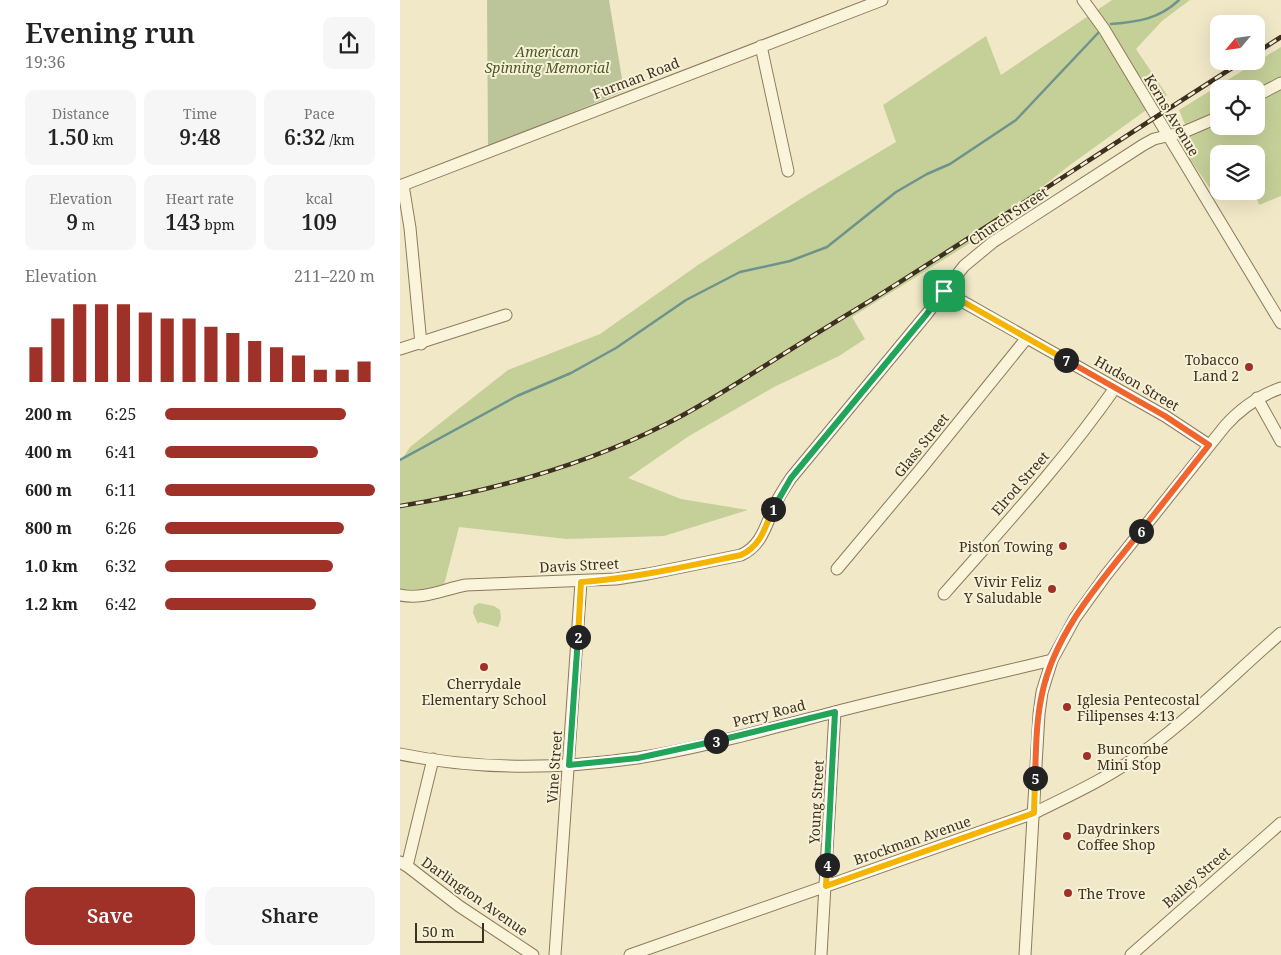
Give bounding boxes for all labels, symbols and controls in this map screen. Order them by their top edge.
text: Evening run [25,13,195,51]
north arrow [1210,15,1265,70]
map controls [1210,15,1265,200]
button: share [323,17,375,69]
park label: American Spinning Memorial [485,42,610,77]
text: 19:36 [25,51,65,73]
street label: Furman Road [590,53,682,103]
street label: Kerns Avenue [1140,70,1204,160]
button: locate [1210,80,1265,135]
text: Distance [52,104,109,123]
text: Time [183,104,217,123]
text: Pace [304,104,335,123]
text: 1.50 [47,123,89,151]
text: 9:48 [179,123,221,151]
text: 6:32 [284,123,326,151]
text: km [89,130,114,149]
text: /km [326,130,355,149]
button: layers [1210,145,1265,200]
street label: Church Street [965,183,1051,249]
text: Elevation [49,189,112,208]
text: Heart rate [166,189,234,208]
text: kcal [306,189,333,208]
text: 9 [66,208,78,236]
text: 143 [165,208,201,236]
text: 109 [302,208,337,236]
text: m [78,215,95,234]
text: bpm [201,215,235,234]
text: Elevation [25,265,97,287]
text: 211–220 m [294,265,375,287]
pin [923,270,965,312]
icon: arrive [930,277,958,305]
pin: 7 [1054,348,1078,372]
place label: Tobacco Land 2 [1185,350,1239,385]
text: 7 [1063,351,1070,370]
street label: Hudson Street [1091,351,1183,415]
marker: Tobacco Land 2 [1243,361,1255,373]
text: 200 m [25,403,72,425]
text: 6:25 [105,403,136,425]
street label: Glass Street [889,409,953,481]
text: 400 m [25,441,72,463]
text: 6:41 [105,441,136,463]
street label: Elrod Street [987,447,1053,519]
text: 600 m [25,479,72,501]
text: 6:11 [105,479,136,501]
pin: 1 [760,496,786,522]
text: 1 [770,500,777,519]
text: 800 m [25,517,72,539]
text: 6:26 [105,517,136,539]
pin: 6 [1128,518,1154,544]
text: 6 [1138,522,1145,541]
place label: Piston Towing [959,537,1053,556]
marker: Piston Towing [1057,540,1069,552]
street label: Davis Street [539,553,619,577]
text: 1.0 km [25,555,78,577]
text: 6:32 [105,555,136,577]
place label: Vivir Feliz Y Saludable [963,572,1042,607]
marker: Vivir Feliz Y Saludable [1046,583,1058,595]
text: 1.2 km [25,593,78,615]
text: 6:42 [105,593,136,615]
pin: 2 [566,624,590,650]
text: 2 [575,628,582,647]
marker: Cherrydale Elementary School [478,661,490,673]
place label: Cherrydale Elementary School [421,674,547,709]
place label: Iglesia Pentecostal Filipenses 4:13 [1077,690,1200,725]
street label: Perry Road [731,695,808,731]
marker: Iglesia Pentecostal Filipenses 4:13 [1061,701,1073,713]
pin: 3 [704,728,728,754]
street label: Vine Street [542,730,566,804]
text: 3 [713,732,720,751]
place label: Buncombe Mini Stop [1097,739,1168,774]
marker: Buncombe Mini Stop [1081,750,1093,762]
street label: Young Street [804,760,828,845]
pin: 5 [1022,766,1048,790]
text: 5 [1032,769,1039,788]
street label: Brockman Avenue [851,811,973,869]
place label: Daydrinkers Coffee Shop [1077,819,1160,854]
marker: Daydrinkers Coffee Shop [1061,830,1073,842]
street label: Bailey Street [1158,842,1234,912]
street label: Darlington Avenue [418,852,532,940]
pin: 4 [814,852,840,878]
text: 4 [824,856,831,875]
place label: The Trove [1078,884,1145,903]
button: Save [25,887,195,945]
button: Share [205,887,375,945]
marker: The Trove [1062,887,1074,899]
scale bar [415,920,484,943]
text: 50 m [422,922,455,941]

